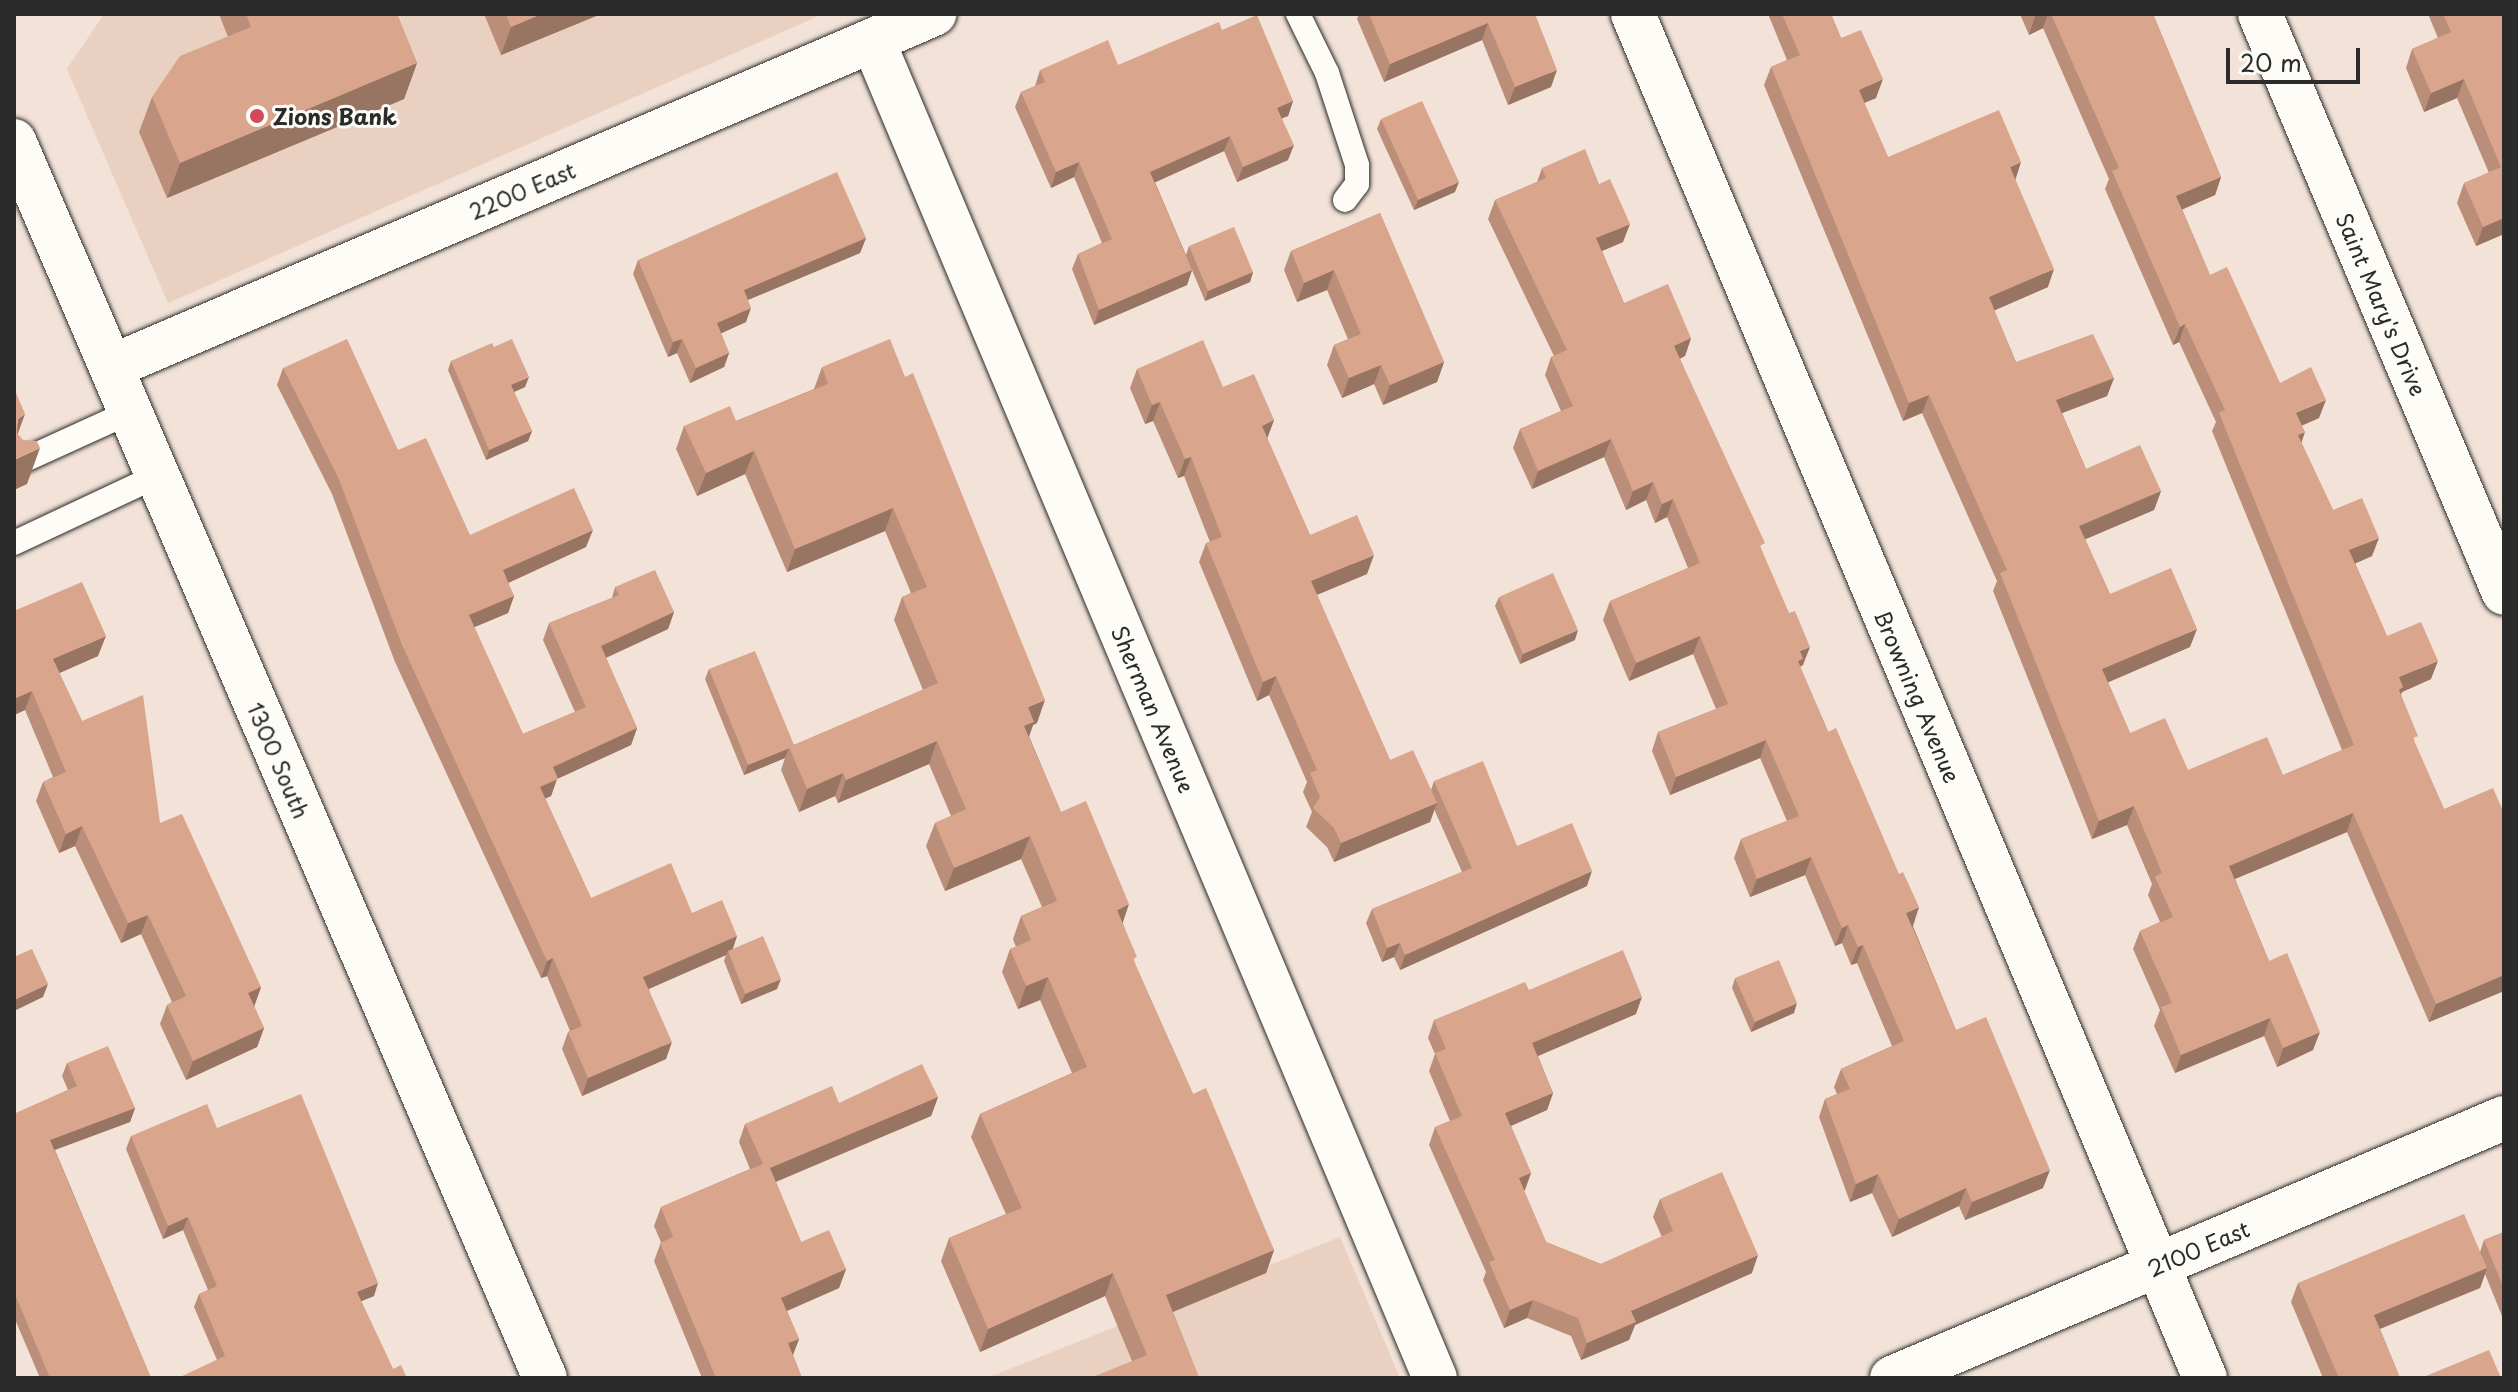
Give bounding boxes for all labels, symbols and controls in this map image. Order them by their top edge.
scale bar [2230,32,2364,82]
text: 20 m [2240,44,2302,80]
place label: Zions Bank [273,103,397,129]
marker: Zions Bank [248,107,266,125]
street label: 2200 East [464,156,580,224]
street label: Saint Mary's Drive [2331,208,2433,400]
street label: Browning Avenue [1870,606,1966,786]
street label: Sherman Avenue [1107,622,1201,796]
street label: 1300 South [243,698,315,822]
street label: 2100 East [2142,1214,2254,1282]

